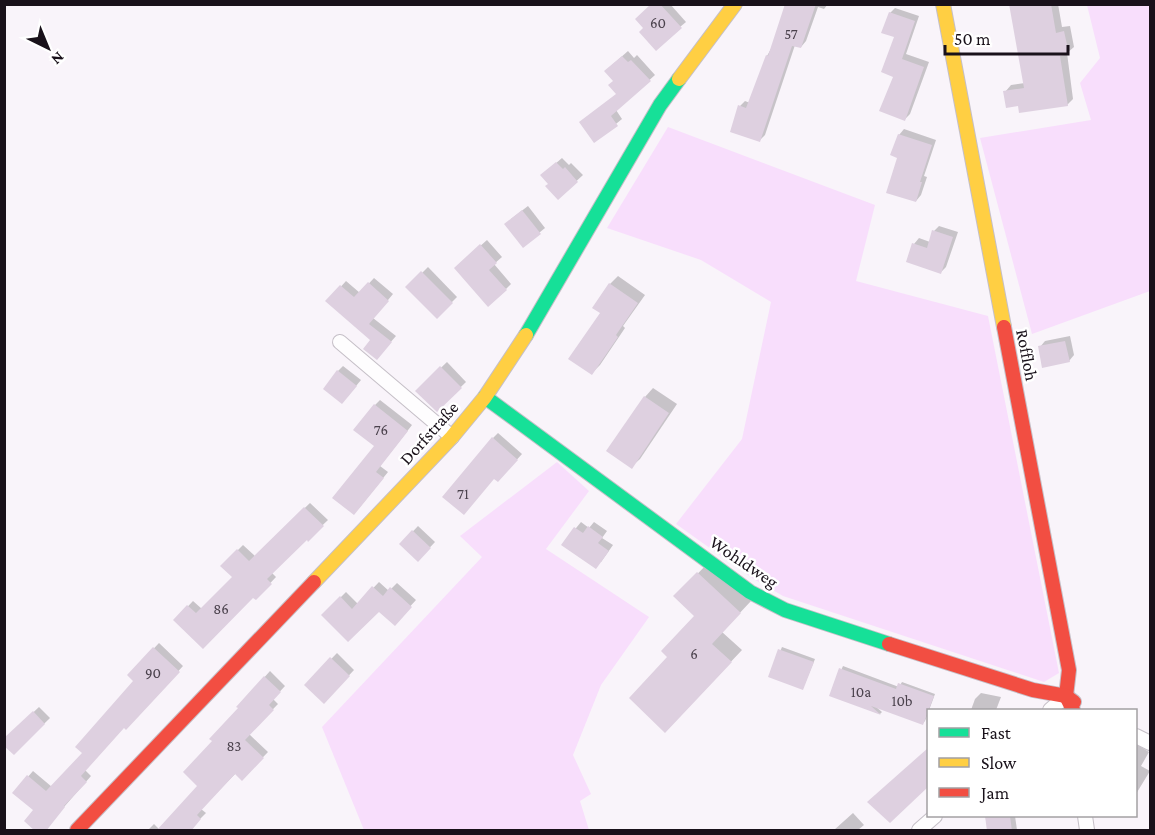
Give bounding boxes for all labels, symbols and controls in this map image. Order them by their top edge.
house number: 60 [650,15,666,31]
north arrow [18,18,78,78]
scale bar [945,18,1068,56]
house number: 57 [784,26,798,42]
text: 50 m [954,29,991,49]
text: N [48,49,68,69]
street label: Roffloh [1012,327,1042,383]
street label: Dorfstraße [396,397,463,469]
house number: 76 [374,422,388,438]
house number: 71 [457,486,469,502]
street label: Wohldweg [706,532,782,592]
house number: 86 [213,601,229,617]
house number: 6 [690,646,698,662]
house number: 90 [145,665,161,681]
house number: 10a [851,684,871,700]
house number: 10b [891,693,913,709]
legend [927,709,1137,817]
text: Fast [981,723,1012,743]
house number: 83 [227,738,241,754]
text: Slow [981,753,1017,773]
text: Jam [979,783,1010,803]

